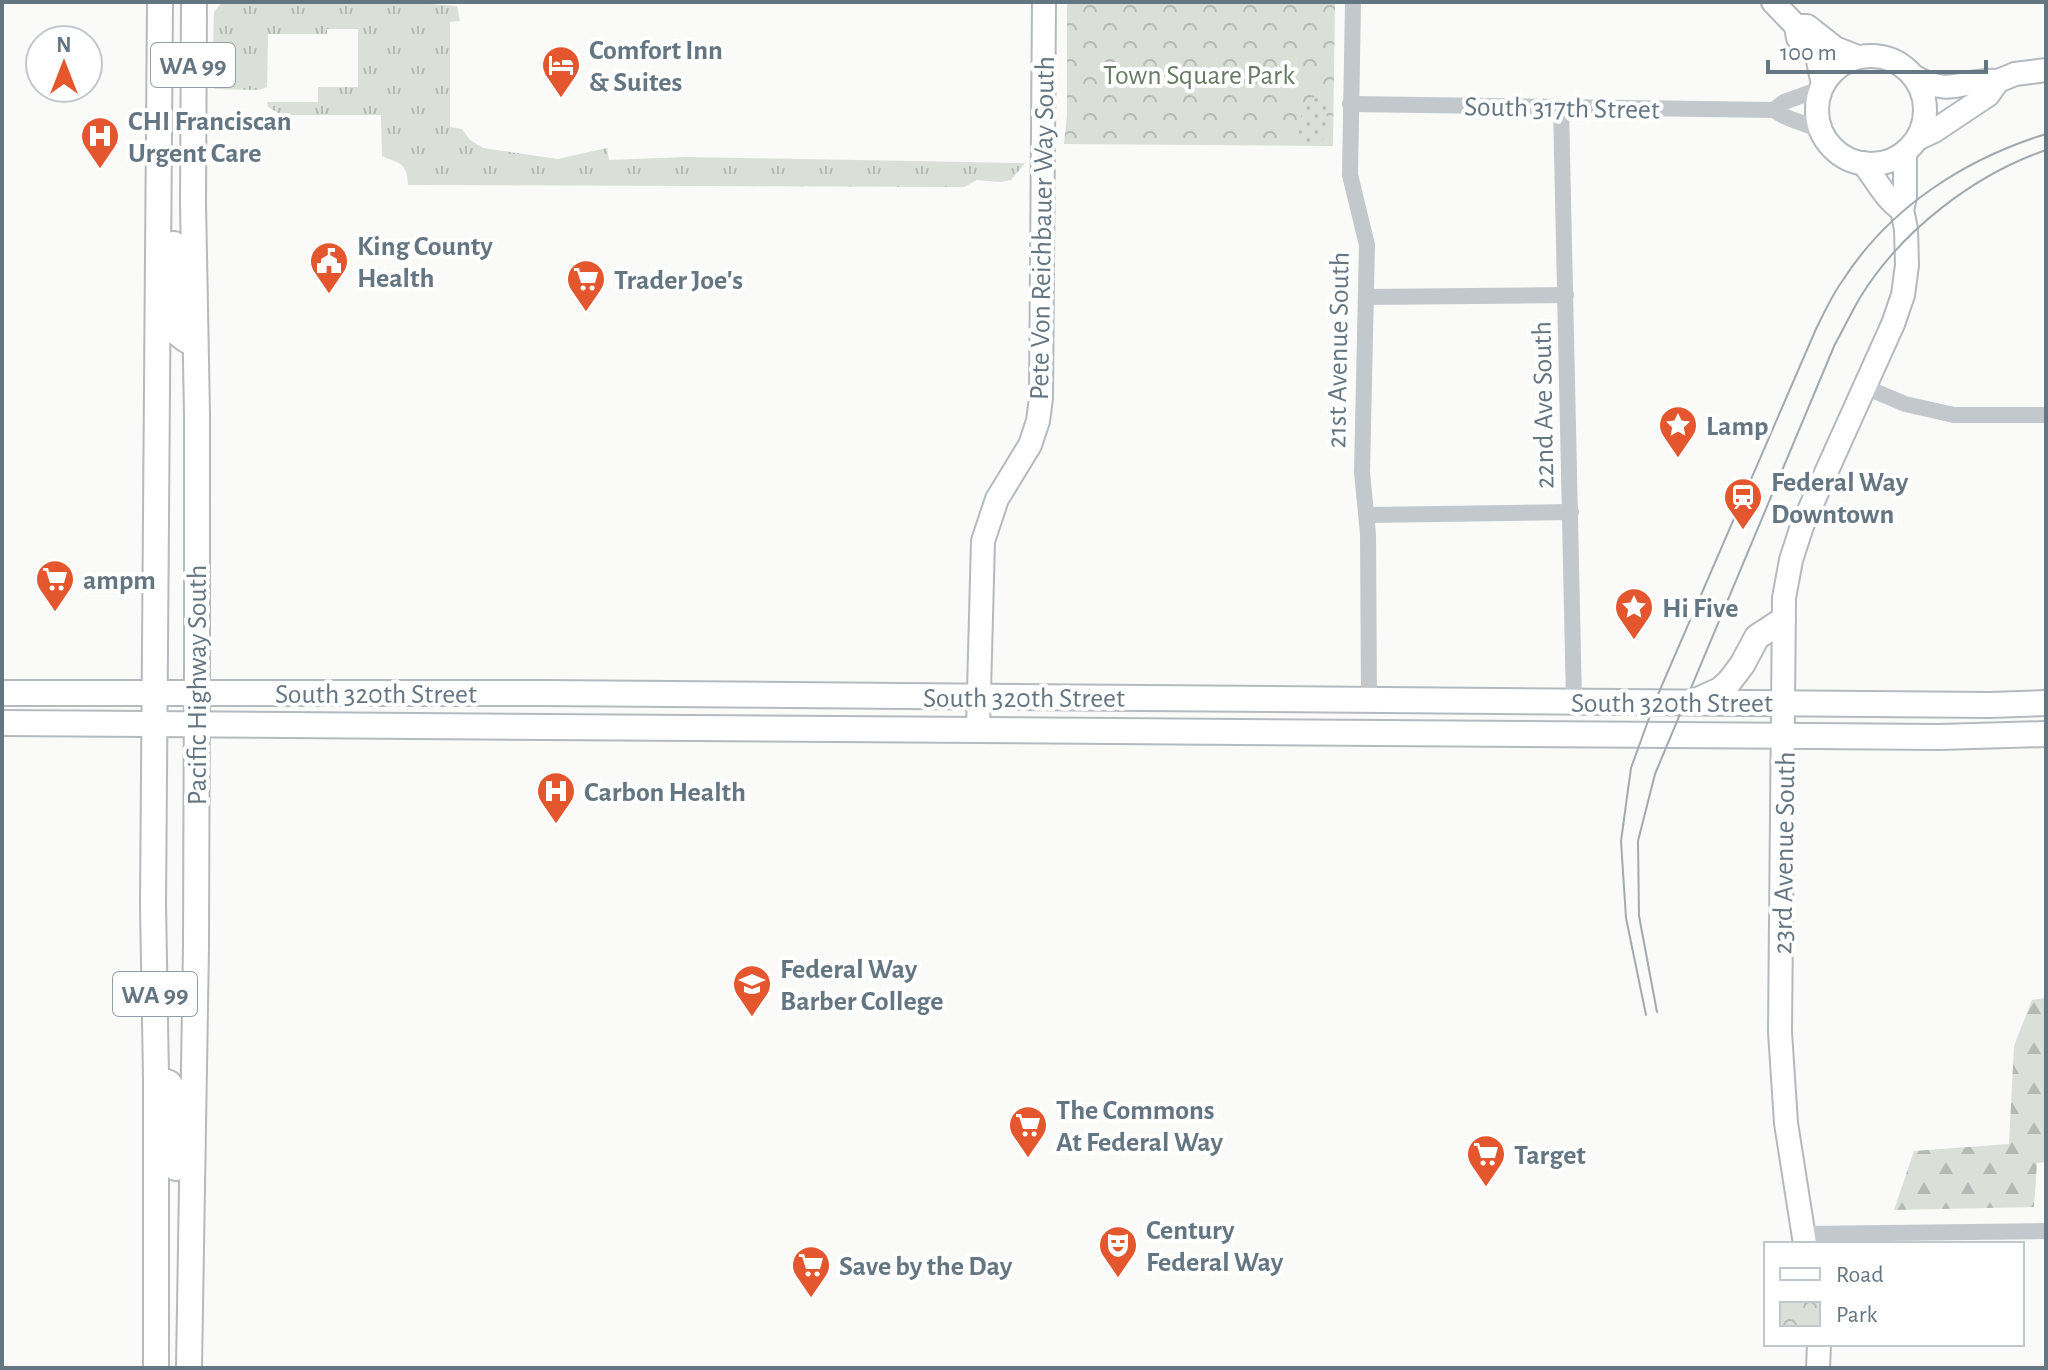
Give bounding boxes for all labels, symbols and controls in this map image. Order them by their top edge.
north arrow [24,24,104,104]
scale bar [1768,24,1986,74]
text: N [56,34,72,56]
place label: Comfort Inn & Suites [589,37,723,97]
text: 100 m [1780,41,1837,65]
road number: WA 99 [151,43,235,87]
hotel icon: Comfort Inn & Suites [540,44,582,99]
street label: Pete Von Reichbauer Way South [1026,56,1060,400]
park label: Town Square Park [1103,62,1295,90]
street label: South 317th Street [1464,93,1660,125]
place label: CHI Franciscan Urgent Care [128,108,292,168]
hospital icon: CHI Franciscan Urgent Care [79,115,121,170]
place label: King County Health [357,233,493,293]
public building icon: King County Health [308,240,350,295]
street label: 21st Avenue South [1323,251,1355,449]
supermarket icon: Trader Joe's [565,258,607,313]
place label: Trader Joe's [614,267,743,295]
street label: 22nd Ave South [1529,321,1559,489]
place icon: Lamp [1657,404,1699,459]
place label: Lamp [1706,413,1769,441]
place label: Federal Way Downtown [1771,469,1909,529]
station icon: Federal Way Downtown [1722,476,1764,531]
supermarket icon: ampm [34,558,76,613]
street label: Pacific Highway South [184,565,212,805]
place label: ampm [83,567,156,595]
place icon: Hi Five [1613,586,1655,641]
place label: Hi Five [1662,595,1738,623]
street label: South 320th Street [275,681,477,709]
street label: South 320th Street [923,685,1125,713]
street label: South 320th Street [1571,690,1773,718]
street label: 23rd Avenue South [1769,751,1801,955]
hospital icon: Carbon Health [535,770,577,825]
place label: Carbon Health [584,779,746,807]
place label: Federal Way Barber College [780,956,943,1016]
school or university icon: Federal Way Barber College [731,963,773,1018]
road number: WA 99 [113,972,197,1016]
place label: The Commons At Federal Way [1056,1097,1224,1157]
supermarket icon: The Commons At Federal Way [1007,1104,1049,1159]
supermarket icon: Target [1465,1133,1507,1188]
place label: Target [1514,1142,1586,1170]
place label: Century Federal Way [1146,1217,1284,1277]
theatre icon: Century Federal Way [1097,1224,1139,1279]
legend [1764,1242,2024,1346]
supermarket icon: Save by the Day [790,1244,832,1299]
place label: Save by the Day [839,1253,1013,1281]
text: Road [1836,1263,1884,1287]
text: Park [1836,1303,1877,1327]

